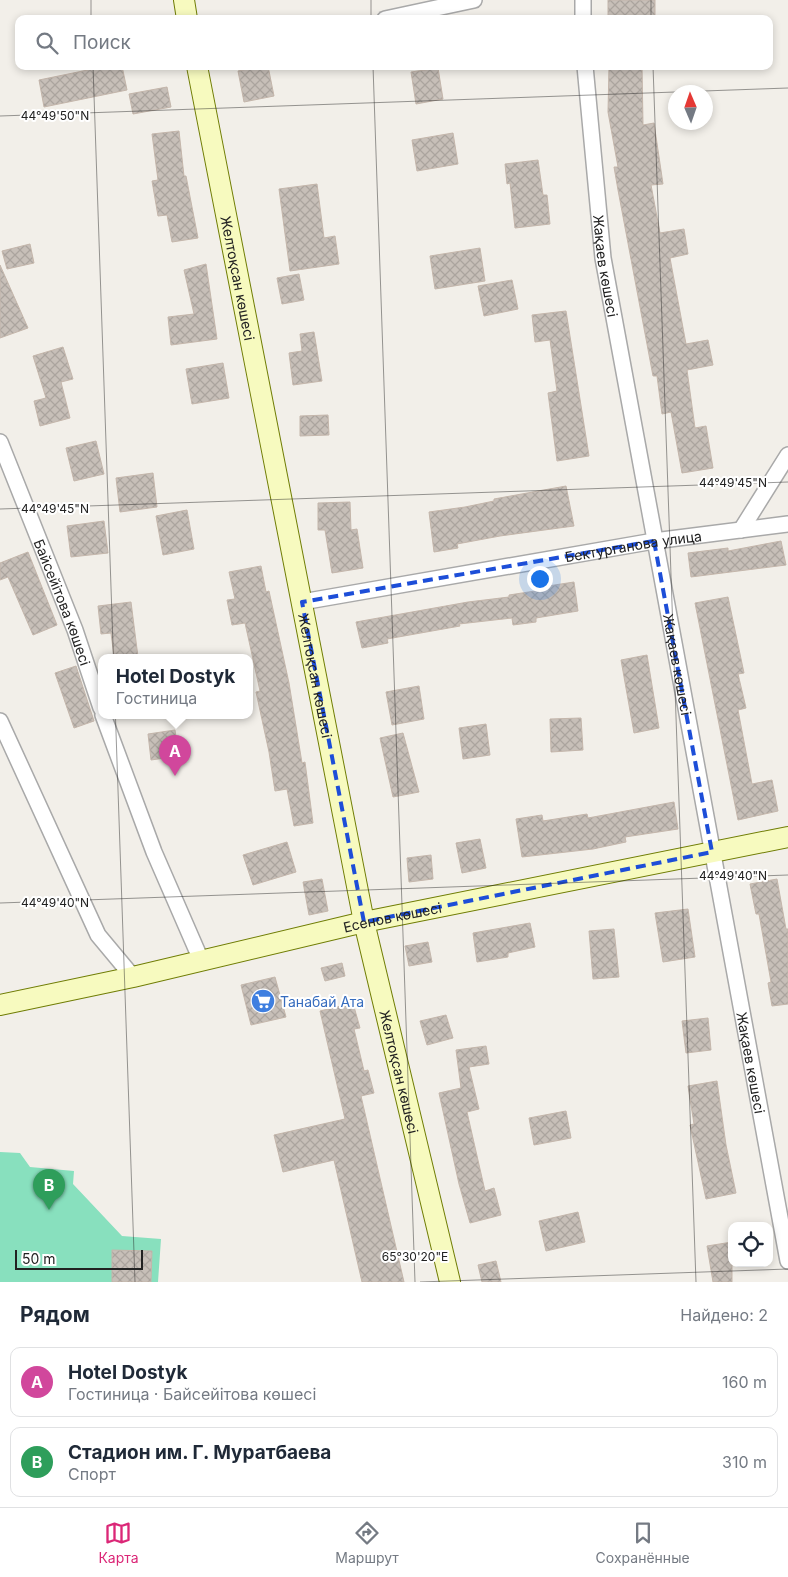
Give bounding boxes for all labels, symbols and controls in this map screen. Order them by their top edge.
search box [15,15,773,70]
icon: search [33,29,61,57]
text: Поиск [73,31,131,54]
north arrow [668,85,713,130]
text: 44°49'50"N [21,108,89,123]
street label: Желтоқсан көшесі [218,214,259,342]
street label: Жақаев көшесі [590,214,622,318]
text: 44°49'45"N [699,475,767,490]
text: 44°49'45"N [21,501,89,516]
street label: Бектурганова улица [564,527,703,565]
street label: Байсейітова көшесі [31,536,95,668]
your location [527,566,553,592]
street label: Желтоқсан көшесі [295,612,336,739]
street label: Жақаев көшесі [660,612,696,717]
popup [98,654,253,719]
text: Hotel Dostyk [116,665,235,688]
text: Гостиница [116,688,197,708]
pin: A [159,735,191,776]
text: 44°49'40"N [699,868,767,883]
text: 44°49'40"N [21,895,89,910]
street label: Есенов көшесі [341,898,443,935]
supermarket icon: Танабай Ата [250,988,276,1014]
place label: Танабай Ата [280,993,364,1010]
street label: Желтоқсан көшесі [377,1008,423,1135]
street label: Жақаев көшесі [734,1010,769,1115]
pin: B [33,1169,65,1210]
map controls [728,1222,773,1267]
button: locate [728,1222,773,1267]
scale bar [15,1247,142,1270]
text: 65°30'20"E [382,1249,448,1264]
text: 50 m [22,1250,56,1267]
text: Рядом [20,1302,90,1327]
text: Найдено: 2 [680,1305,768,1325]
text: Hotel Dostyk [68,1361,187,1384]
text: A [31,1372,43,1392]
text: 160 m [722,1372,767,1392]
text: Гостиница · Байсейітова көшесі [68,1384,316,1404]
text: Стадион им. Г. Муратбаева [68,1441,331,1464]
text: B [32,1452,42,1472]
text: 310 m [722,1452,767,1472]
text: Спорт [68,1464,116,1484]
tab: Карта [98,1519,139,1566]
tab: Маршрут [335,1519,399,1566]
tab: Сохранённые [596,1519,690,1566]

